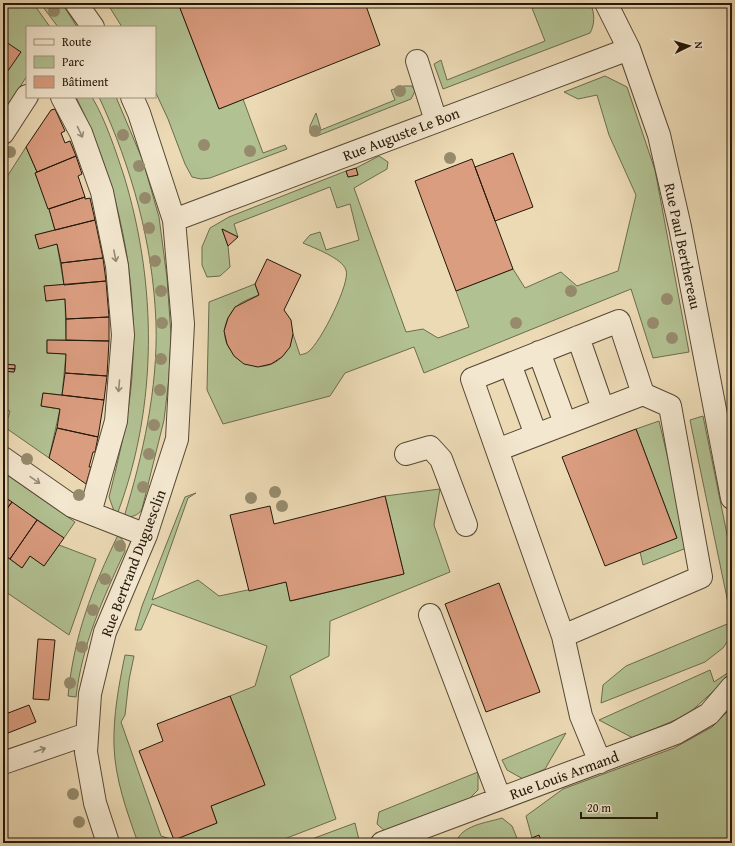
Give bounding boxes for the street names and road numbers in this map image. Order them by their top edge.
street label: Rue Auguste Le Bon [339,102,463,166]
street label: Rue Paul Berthereau [659,181,707,312]
street label: Rue Bertrand Duguesclin [95,486,171,640]
street label: Rue Louis Armand [507,746,621,804]

